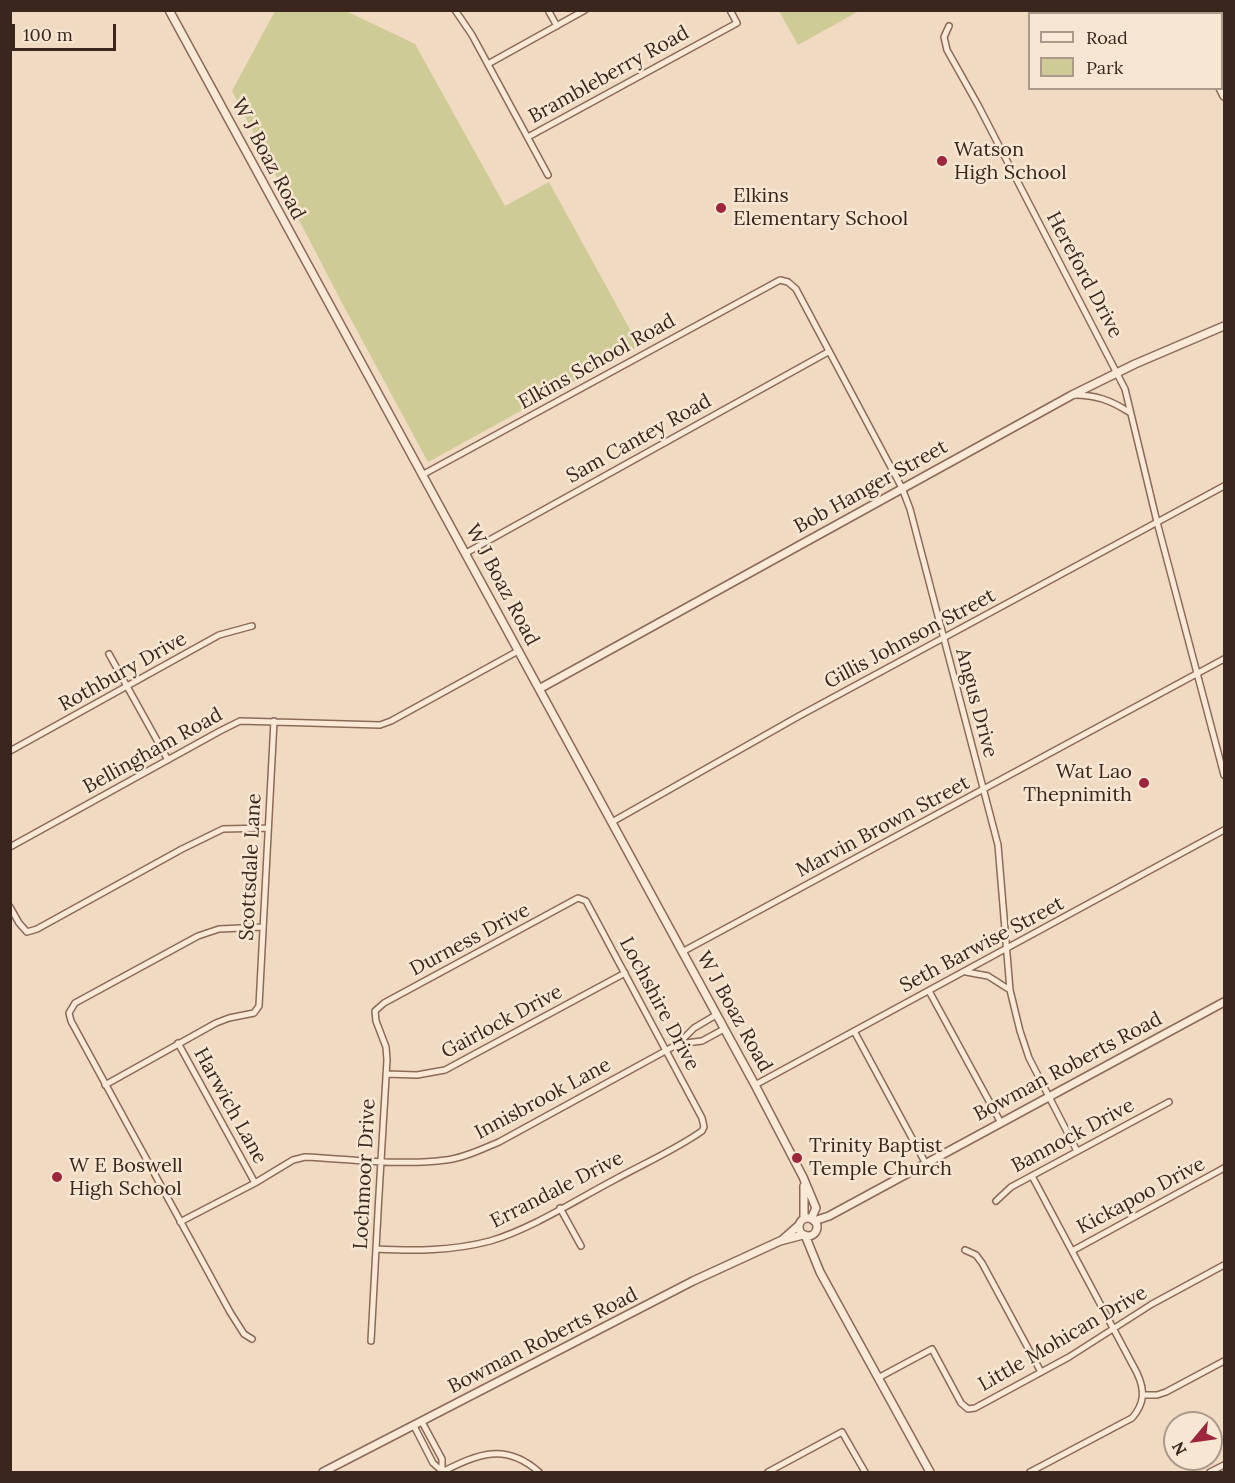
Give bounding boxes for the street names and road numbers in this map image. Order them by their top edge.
street label: Brambleberry Road [525,21,693,129]
street label: W J Boaz Road [226,94,310,224]
street label: Hereford Drive [1041,208,1127,342]
street label: Elkins School Road [514,309,680,415]
street label: Sam Cantey Road [562,389,716,489]
street label: Bob Hanger Street [790,435,952,539]
street label: W J Boaz Road [460,520,544,650]
street label: Gillis Johnson Street [820,584,1000,694]
street label: Rothbury Drive [55,627,191,717]
street label: Angus Drive [950,646,1002,760]
street label: Bellingham Road [79,703,227,799]
street label: Marvin Brown Street [792,771,974,883]
street label: Scottsdale Lane [235,793,267,941]
street label: Seth Barwise Street [896,892,1068,998]
street label: Durness Drive [406,898,534,982]
street label: Lochshire Drive [614,933,704,1075]
street label: W J Boaz Road [691,947,777,1077]
street label: Gairlock Drive [437,980,567,1064]
street label: Bowman Roberts Road [970,1007,1166,1127]
street label: Harwich Lane [188,1044,272,1168]
street label: Innisbrook Lane [471,1053,615,1145]
street label: Bannock Drive [1008,1094,1138,1178]
street label: Lochmoor Drive [349,1098,381,1250]
street label: Errandale Drive [487,1146,627,1234]
street label: Kickapoo Drive [1073,1152,1209,1240]
street label: Little Mohican Drive [974,1281,1152,1397]
street label: Bowman Roberts Road [444,1283,642,1399]

